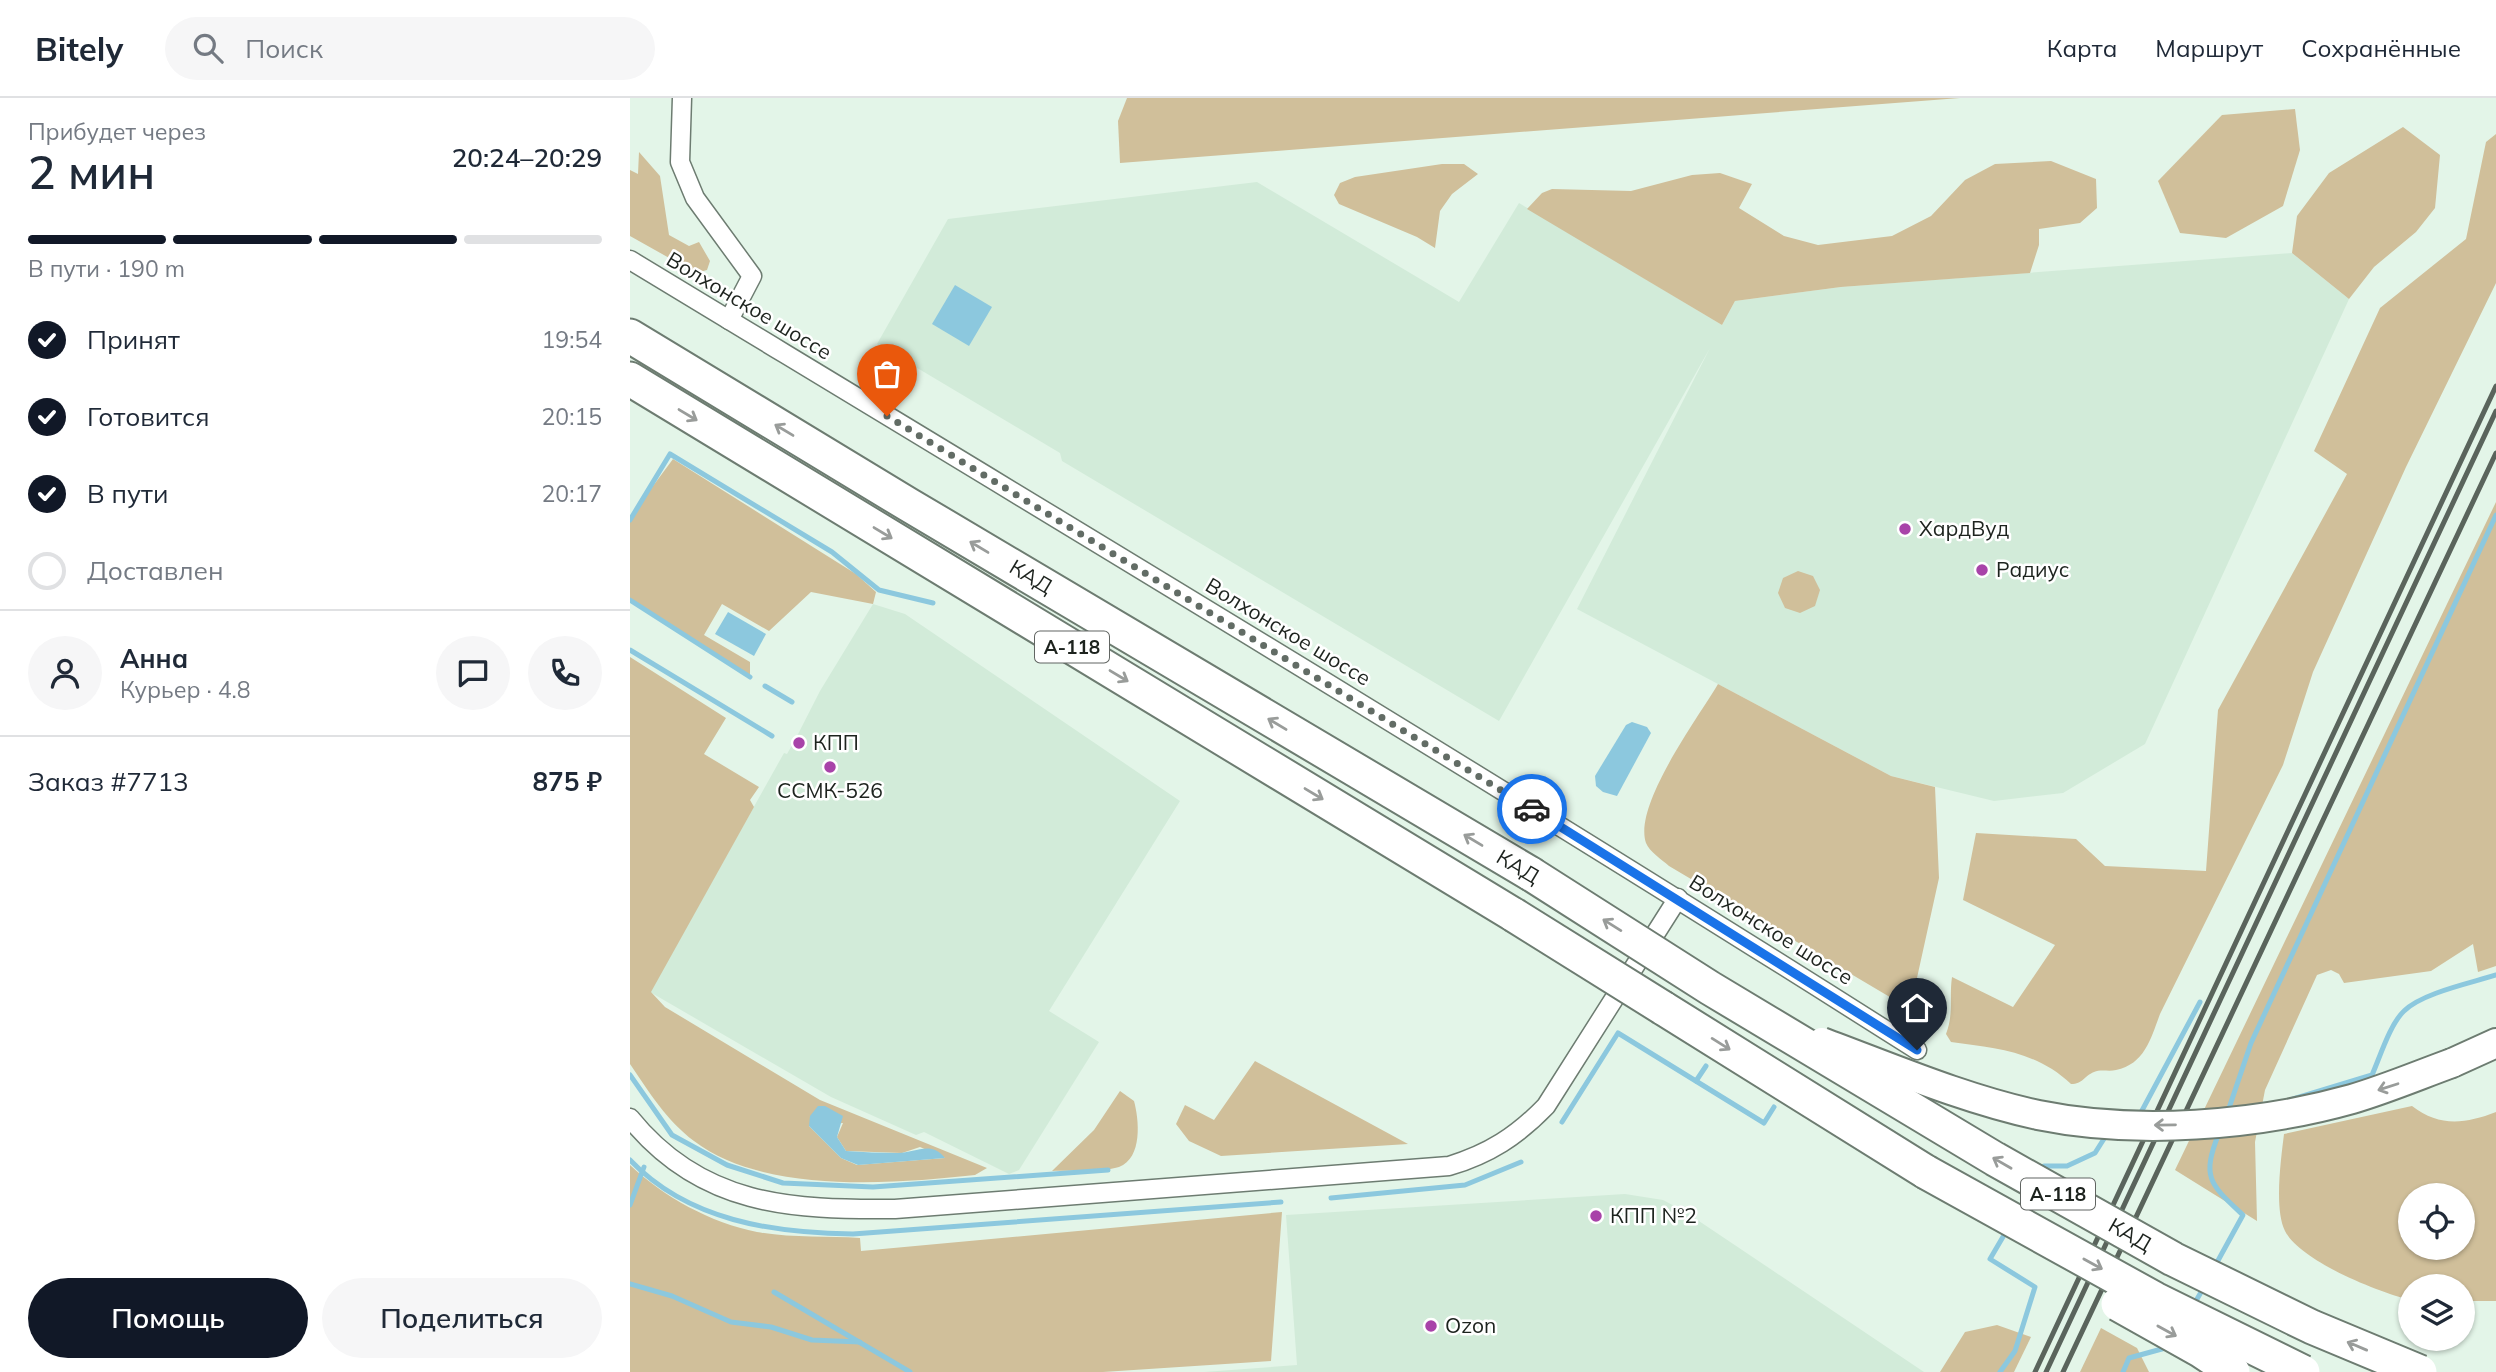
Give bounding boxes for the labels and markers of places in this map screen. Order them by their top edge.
pin [857,344,917,416]
place label: ХардВуд [1919,515,2009,541]
marker: ХардВуд [1897,521,1913,537]
place label: Радиус [1996,556,2069,582]
marker: Радиус [1974,562,1990,578]
place label: КПП [813,729,859,755]
marker: КПП [791,735,807,751]
marker: ССМК-526 [822,759,838,775]
place label: ССМК-526 [777,777,883,803]
pin [1887,978,1947,1050]
place label: КПП №2 [1610,1202,1697,1228]
marker: КПП №2 [1588,1208,1604,1224]
place label: Ozon [1445,1312,1496,1338]
marker: Ozon [1423,1318,1439,1334]

